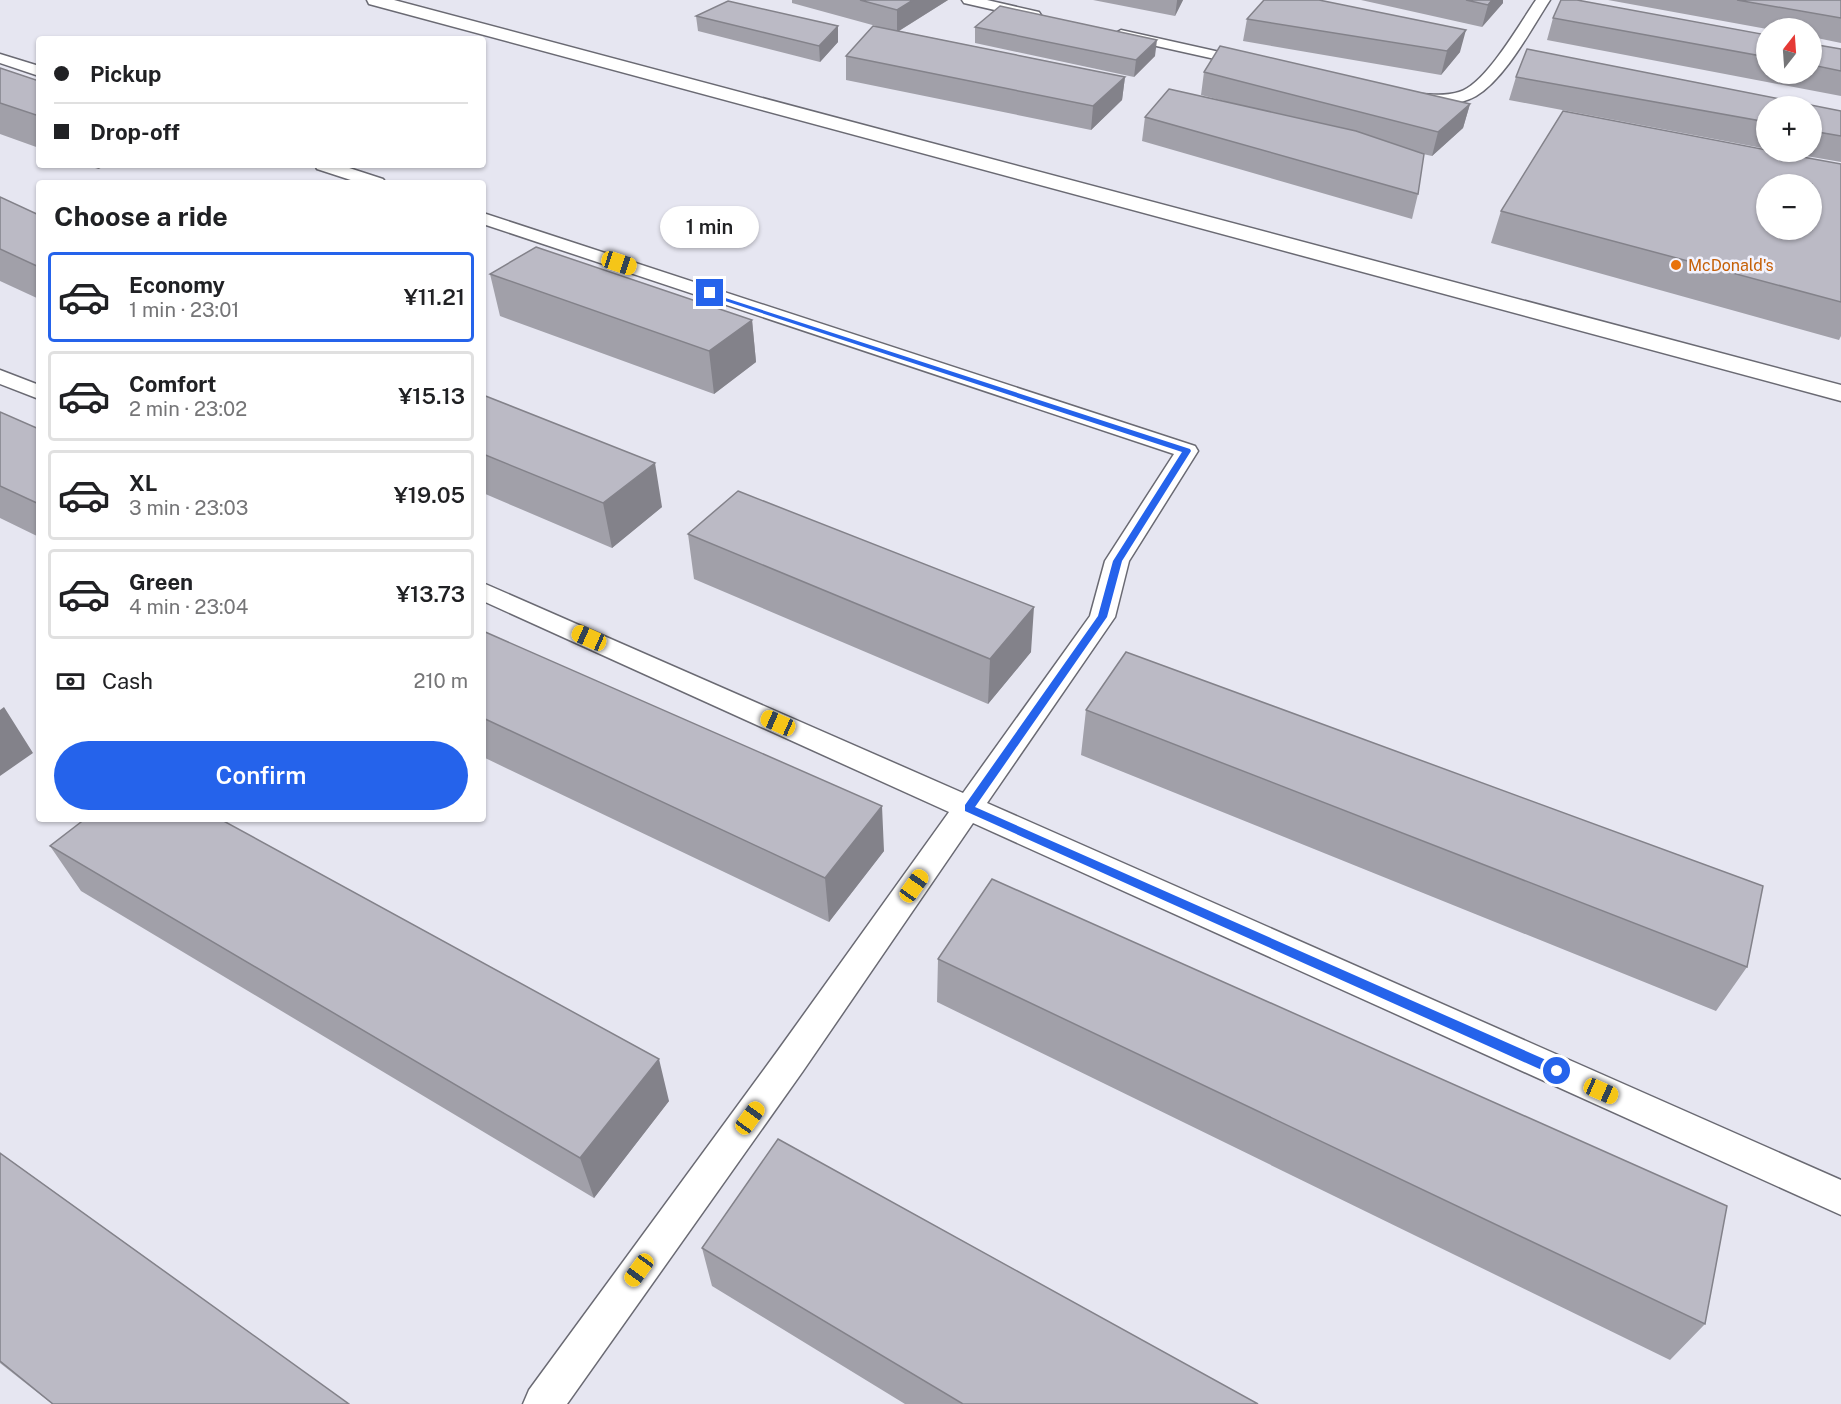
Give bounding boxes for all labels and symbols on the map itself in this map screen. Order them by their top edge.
north arrow [1756,18,1822,84]
callout: 1 min [660,206,760,248]
car [599,249,639,277]
place label: McDonald's [1688,256,1774,275]
marker: McDonald's [1669,258,1683,272]
route end [696,279,723,306]
car [569,622,609,654]
car [758,707,798,739]
car [896,866,932,906]
route start [1543,1057,1570,1084]
car [1581,1075,1621,1107]
car [732,1098,768,1138]
car [621,1250,657,1290]

